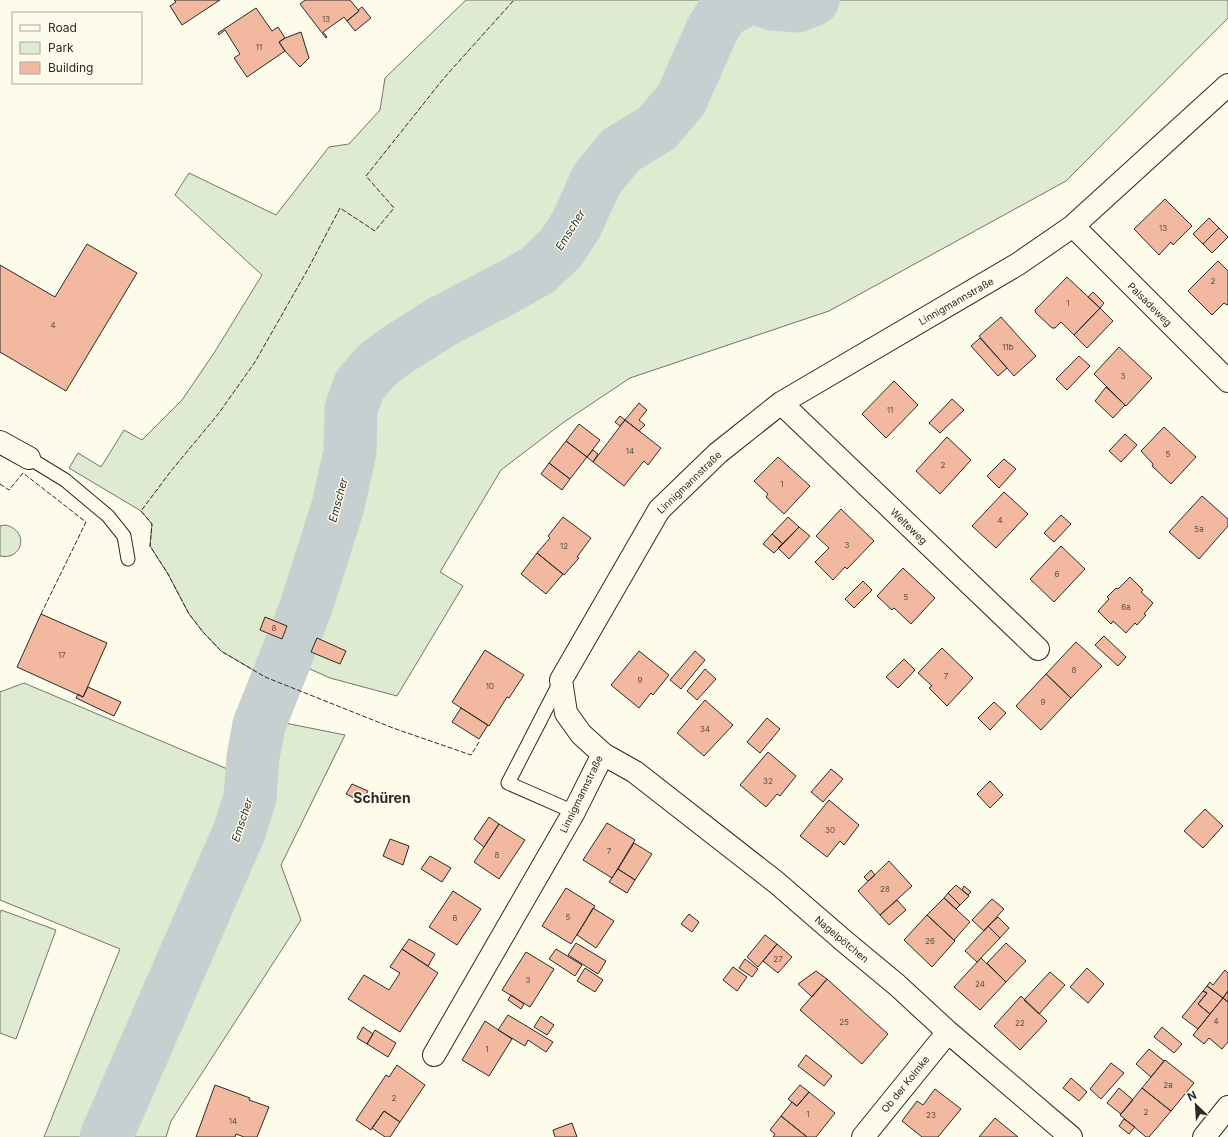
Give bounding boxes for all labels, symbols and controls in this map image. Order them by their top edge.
legend [12,12,142,84]
house number: 13 [322,14,330,24]
text: Road [48,20,77,35]
text: Park [48,40,74,55]
house number: 11 [256,42,262,52]
text: Building [48,60,93,75]
water label: Emscher [552,206,588,253]
house number: 13 [1159,223,1167,233]
street label: Linnigmannstraße [916,275,996,327]
house number: 2 [1211,276,1216,286]
street label: Palsadeweg [1126,280,1174,328]
house number: 1 [1066,298,1070,308]
house number: 4 [50,320,56,330]
house number: 11b [1002,342,1014,352]
house number: 3 [1121,371,1126,381]
house number: 11 [887,405,893,415]
house number: 14 [626,446,634,456]
street label: Linnigmannstraße [654,448,724,516]
house number: 5 [1166,449,1171,459]
house number: 2 [941,460,946,470]
water label: Emscher [325,475,351,524]
house number: 1 [780,479,784,489]
street label: Welteweg [888,506,930,546]
house number: 4 [997,515,1003,525]
house number: 5a [1194,524,1204,534]
house number: 3 [845,540,850,550]
house number: 12 [560,541,568,551]
house number: 6 [1055,569,1060,579]
house number: 5 [904,592,909,602]
house number: 6a [1121,602,1131,612]
house number: 8 [272,623,277,633]
house number: 17 [58,650,66,660]
house number: 8 [1072,665,1077,675]
house number: 7 [944,671,949,681]
house number: 9 [638,675,643,685]
house number: 10 [486,681,494,691]
house number: 9 [1041,697,1046,707]
house number: 34 [700,724,710,734]
street label: Linnigmannstraße [557,753,605,835]
house number: 32 [763,776,773,786]
district label: Schüren [353,789,411,806]
water label: Emscher [228,795,256,844]
house number: 30 [825,825,835,835]
house number: 7 [607,846,612,856]
house number: 8 [495,850,500,860]
house number: 28 [880,884,890,894]
house number: 5 [566,912,571,922]
house number: 6 [453,913,458,923]
street label: Nagelpötchen [813,913,871,965]
house number: 26 [925,936,935,946]
house number: 27 [773,954,783,964]
house number: 3 [526,975,531,985]
house number: 24 [975,979,985,989]
house number: 4 [1213,1016,1219,1026]
house number: 25 [839,1017,849,1027]
house number: 22 [1015,1018,1025,1028]
house number: 1 [485,1044,489,1054]
street label: Ob der Kolmke [878,1053,932,1115]
house number: 2a [1163,1080,1173,1090]
north arrow [1176,1085,1216,1125]
text: N [1185,1088,1199,1104]
house number: 2 [392,1093,397,1103]
house number: 2 [1144,1107,1149,1117]
house number: 1 [806,1109,810,1119]
house number: 23 [926,1110,936,1120]
house number: 14 [229,1116,237,1126]

